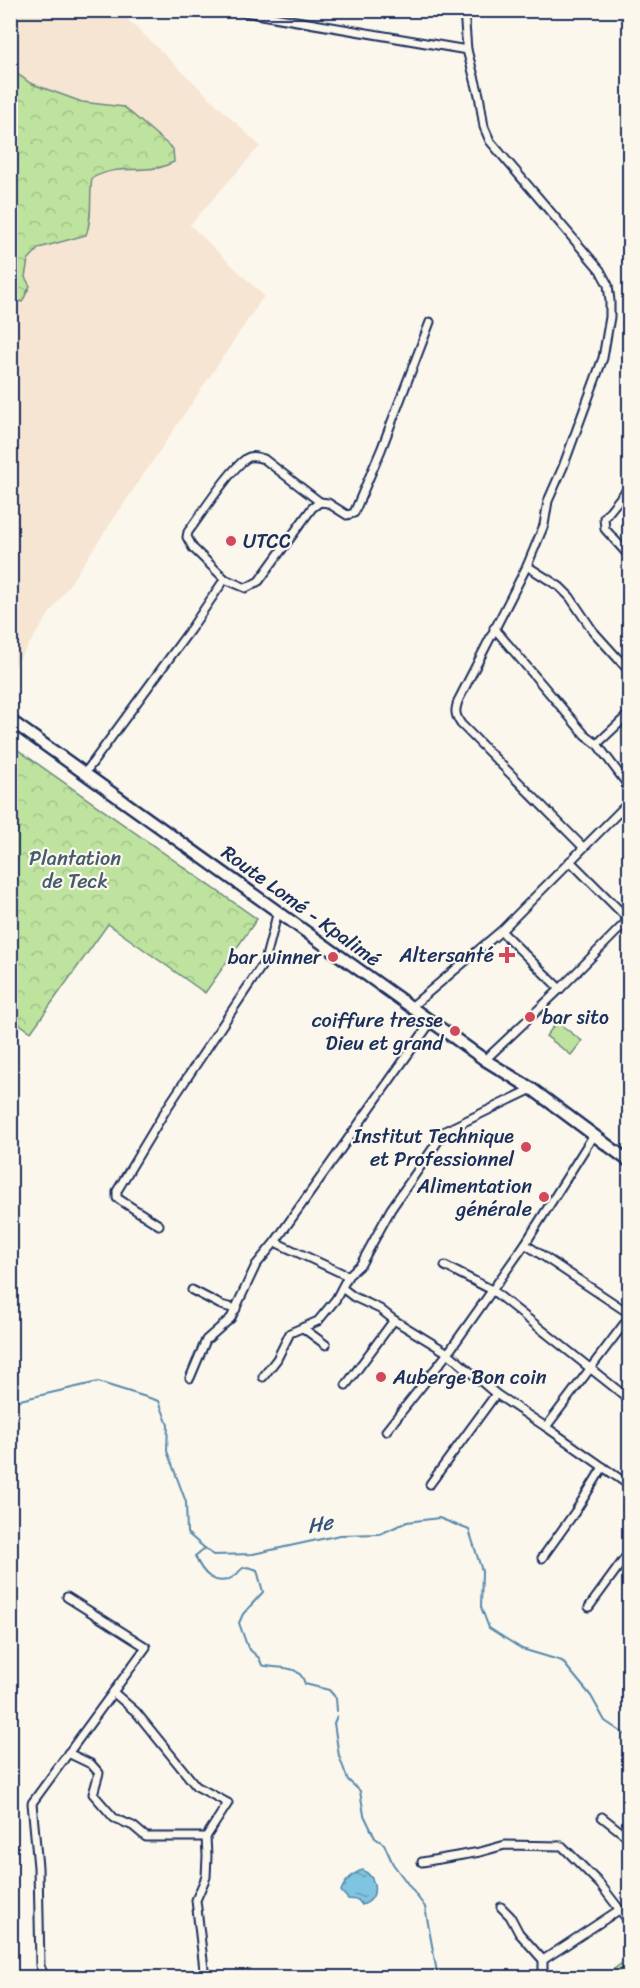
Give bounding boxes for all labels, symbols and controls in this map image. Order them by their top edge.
place label: UTCC [243,524,291,559]
marker: UTCC [224,534,238,548]
street label: Route Lomé - Kpalimé [213,836,389,976]
park label: Plantation de Teck [29,841,121,899]
place label: Altersanté [399,938,494,973]
place label: bar winner [228,940,322,975]
marker: Altersanté [498,946,516,964]
marker: bar winner [326,950,340,964]
place label: bar sito [542,1000,609,1035]
place label: coiffure tresse Dieu et grand [312,1003,444,1061]
marker: bar sito [523,1010,537,1024]
marker: coiffure tresse Dieu et grand [448,1024,462,1038]
place label: Institut Technique et Professionnel [352,1119,515,1177]
marker: Institut Technique et Professionnel [519,1140,533,1154]
place label: Alimentation générale [416,1169,532,1227]
marker: Alimentation générale [537,1190,551,1204]
place label: Auberge Bon coin [392,1360,547,1395]
marker: Auberge Bon coin [374,1370,388,1384]
water label: He [304,1502,338,1545]

